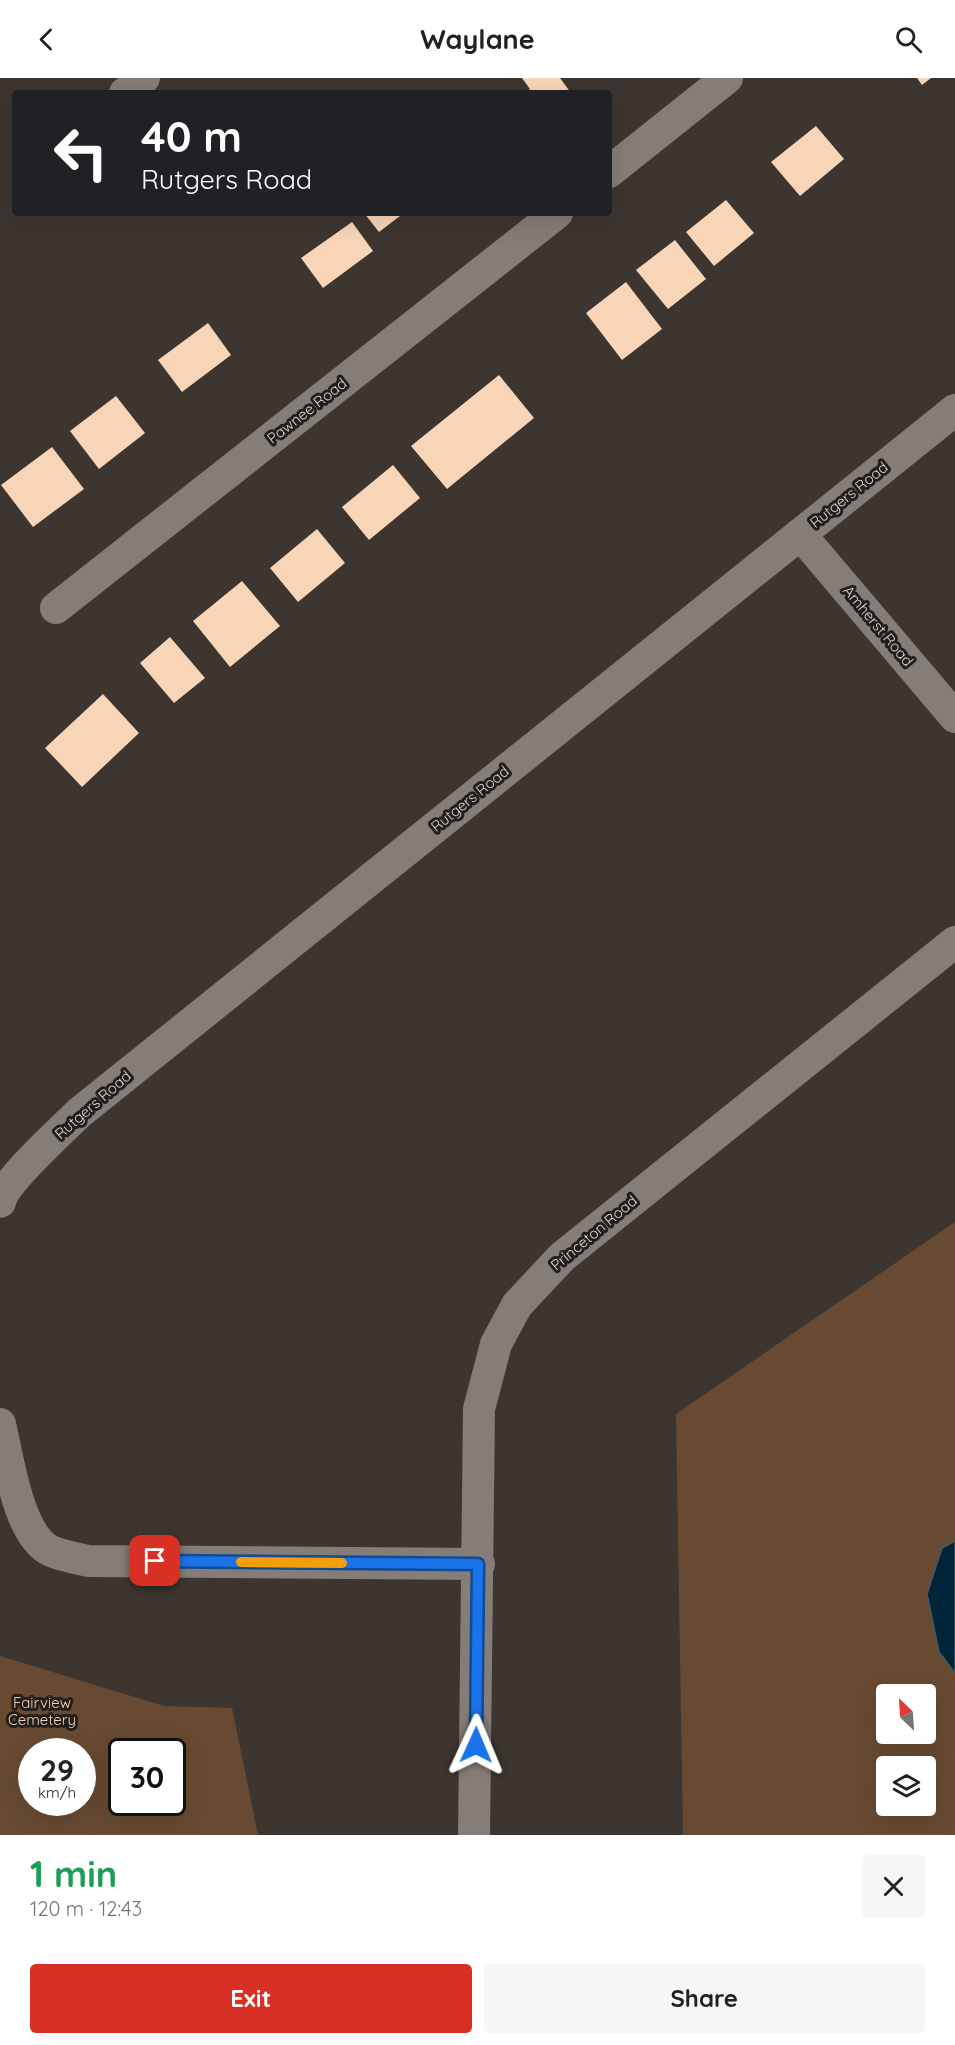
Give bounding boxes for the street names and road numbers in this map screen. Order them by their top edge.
street label: Pawnee Road [263,374,350,448]
street label: Rutgers Road [806,457,892,532]
street label: Amherst Road [839,581,918,670]
street label: Rutgers Road [427,761,513,836]
street label: Rutgers Road [51,1066,135,1143]
street label: Princeton Road [547,1191,641,1274]

